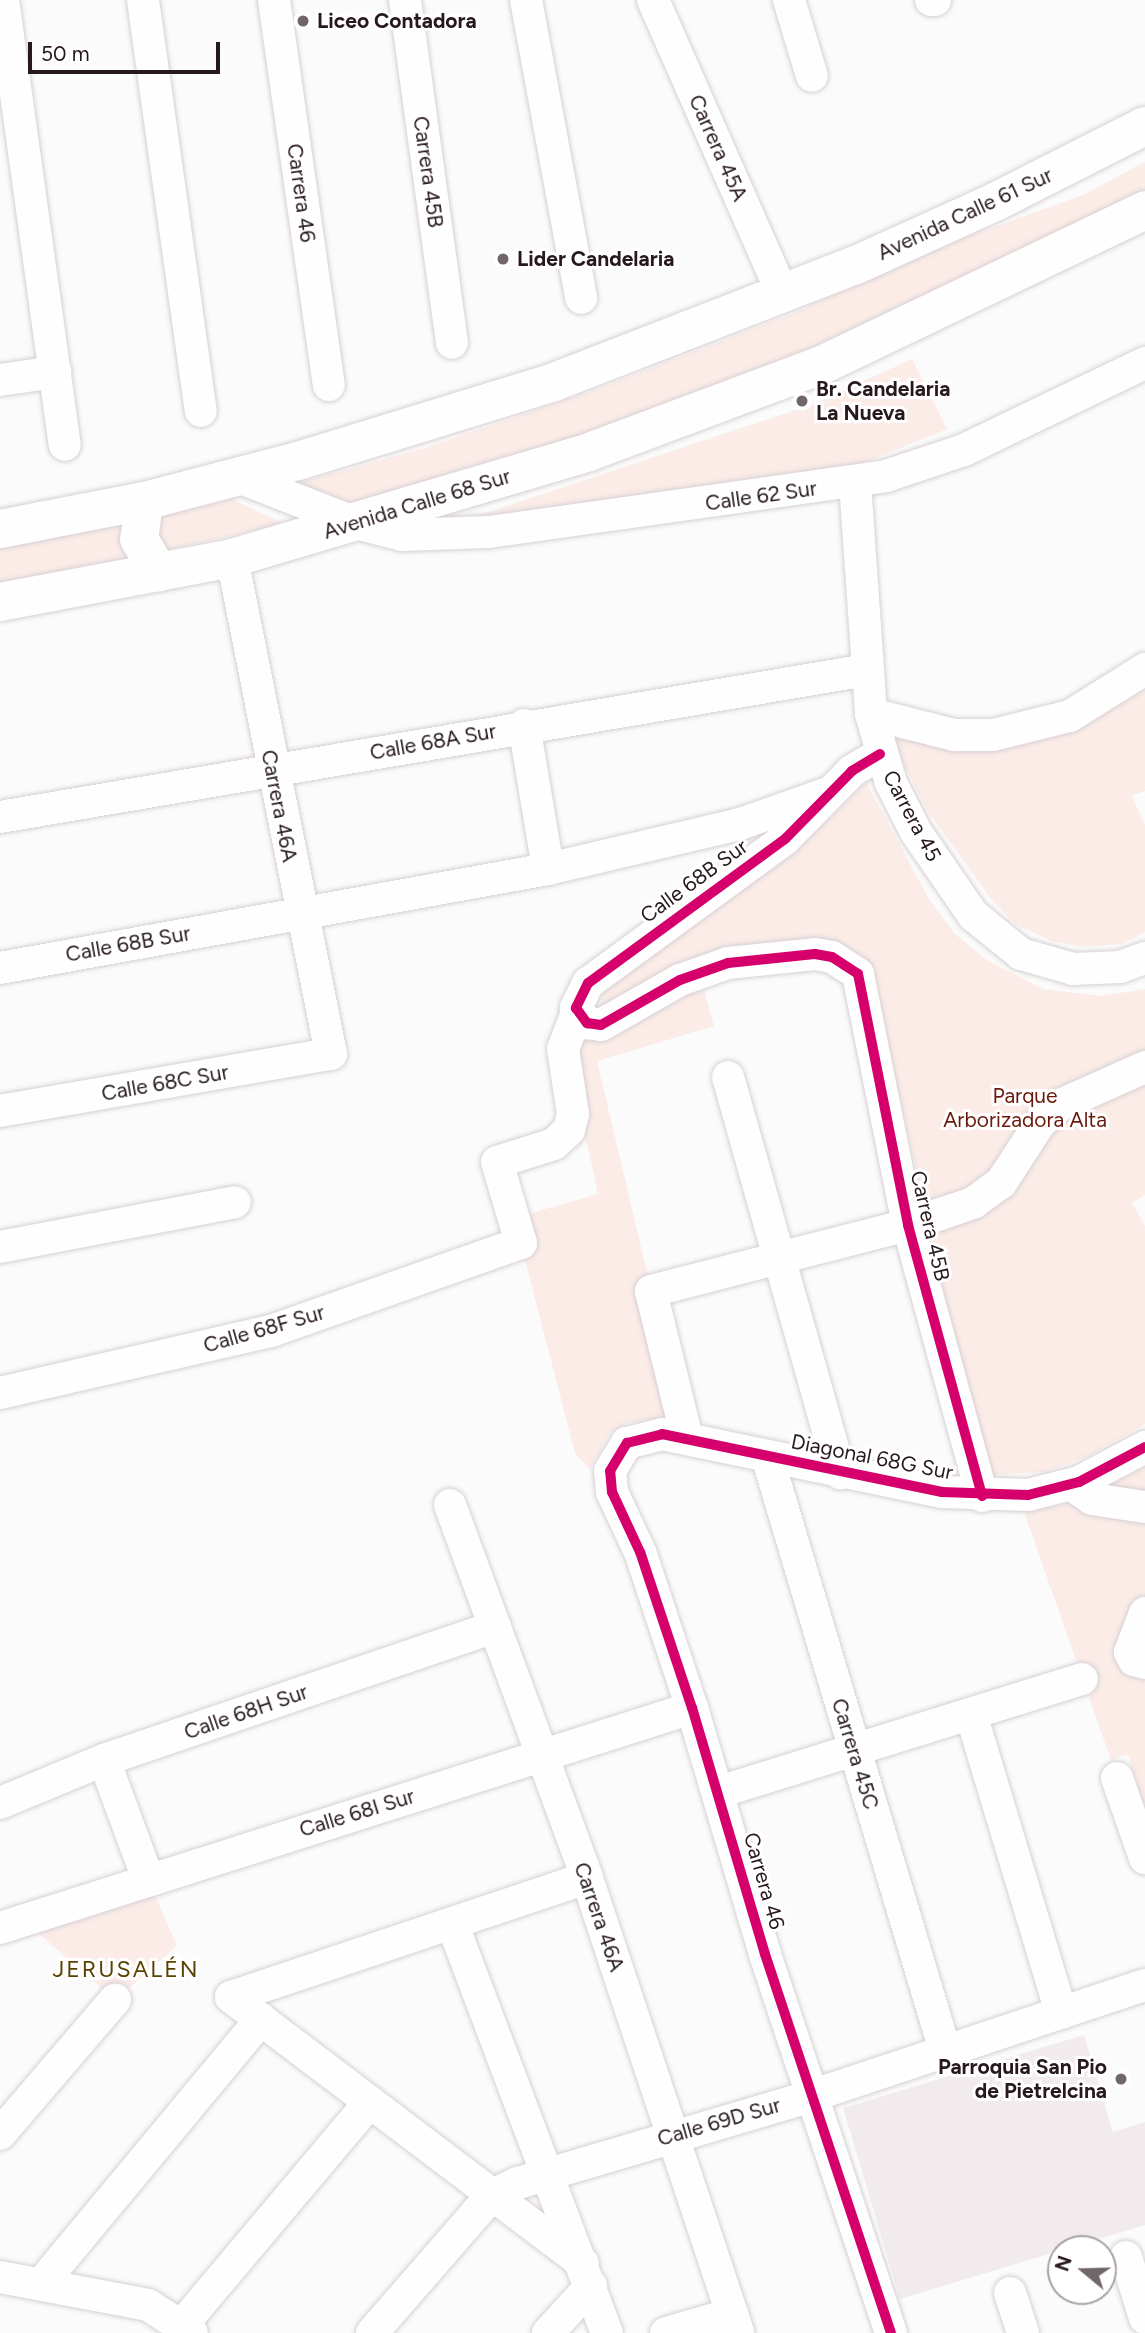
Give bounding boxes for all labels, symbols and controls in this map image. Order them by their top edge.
place label: Liceo Contadora [317,8,477,34]
marker: Liceo Contadora [295,13,311,29]
scale bar [32,28,224,72]
text: 50 m [41,41,90,66]
street label: Carrera 45A [683,91,753,205]
street label: Carrera 45B [408,115,448,229]
street label: Carrera 46 [282,142,320,244]
street label: Avenida Calle 61 Sur [874,162,1056,266]
place label: Lider Candelaria [517,246,674,272]
marker: Lider Candelaria [495,251,511,267]
place label: Br. Candelaria La Nueva [816,376,951,426]
marker: Br. Candelaria La Nueva [794,393,810,409]
street label: Avenida Calle 68 Sur [320,464,514,544]
street label: Calle 62 Sur [704,476,818,516]
street label: Calle 68A Sur [368,719,498,765]
street label: Carrera 46A [256,748,302,864]
street label: Carrera 45 [877,766,947,866]
street label: Calle 68B Sur [636,834,752,928]
street label: Calle 68B Sur [64,921,192,967]
street label: Calle 68C Sur [100,1059,230,1107]
park label: Parque Arborizadora Alta [943,1083,1107,1133]
street label: Carrera 45B [905,1168,955,1284]
street label: Calle 68F Sur [201,1300,327,1358]
street label: Diagonal 68G Sur [789,1429,955,1485]
street label: Calle 68H Sur [181,1679,311,1745]
street label: Carrera 45C [826,1695,884,1813]
street label: Calle 68I Sur [296,1784,418,1842]
street label: Carrera 46 [738,1830,790,1932]
street label: Carrera 46A [569,1859,629,1975]
district label: JERUSALÉN [54,1955,198,1983]
place label: Parroquia San Pio de Pietrelcina [938,2054,1107,2104]
marker: Parroquia San Pio de Pietrelcina [1113,2071,1129,2087]
street label: Calle 69D Sur [655,2092,783,2152]
north arrow [1047,2235,1117,2305]
text: N [1050,2253,1077,2274]

